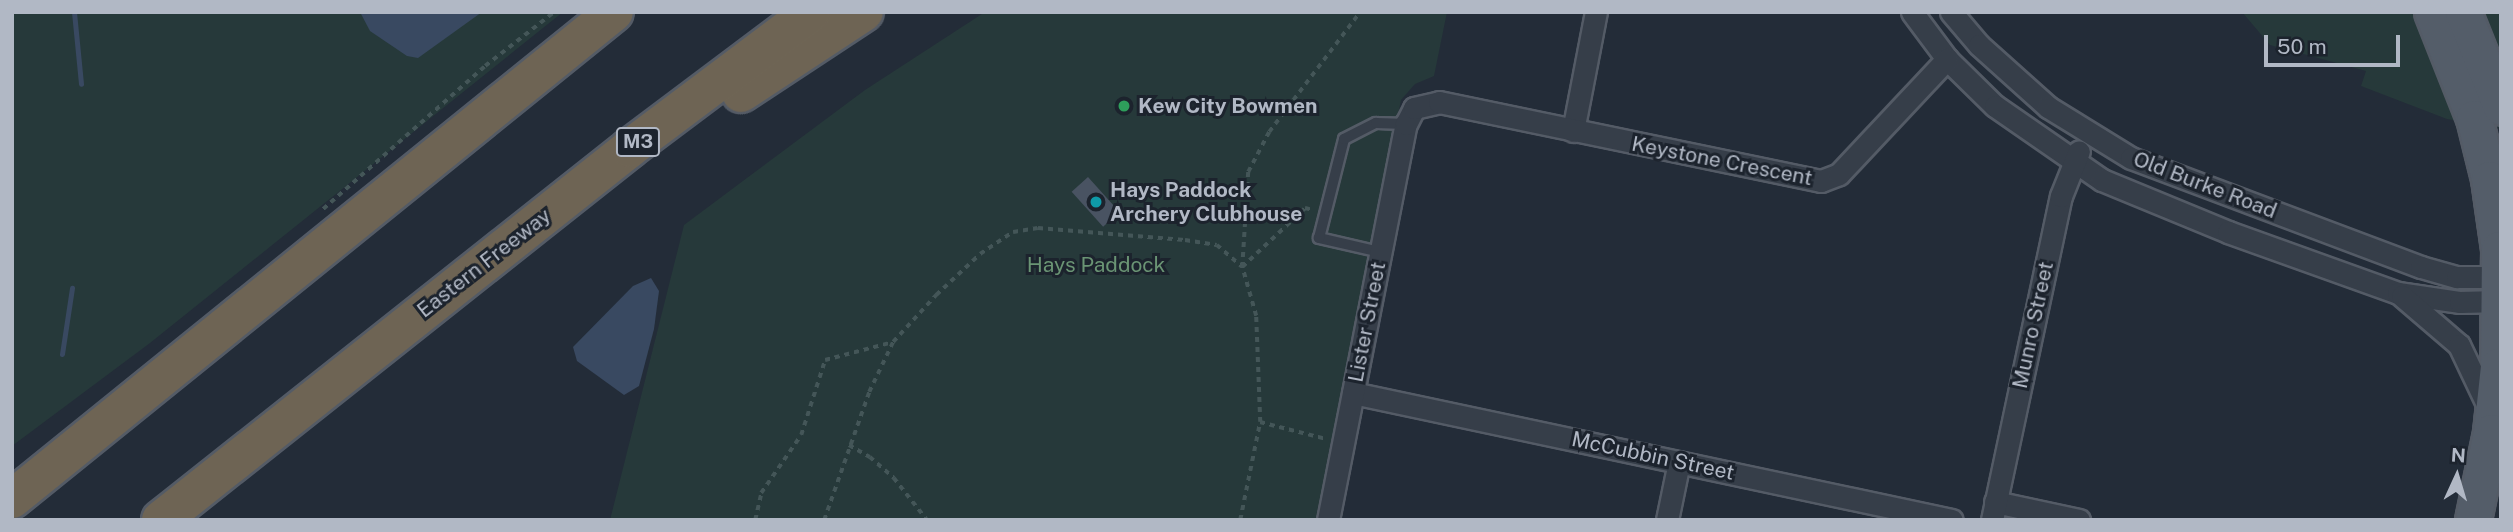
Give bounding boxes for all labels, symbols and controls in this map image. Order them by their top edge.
scale bar [2268,21,2404,65]
text: 50 m [2277,34,2327,59]
place label: Kew City Bowmen [1138,93,1318,119]
marker: Kew City Bowmen [1116,98,1132,114]
road number: M3 [615,126,661,158]
street label: Keystone Crescent [1629,131,1815,191]
street label: Old Burke Road [2130,146,2280,224]
place label: Hays Paddock Archery Clubhouse [1110,177,1303,227]
marker: Hays Paddock Archery Clubhouse [1088,194,1104,210]
street label: Eastern Freeway [412,203,556,323]
park label: Hays Paddock [1027,252,1165,278]
street label: Munro Street [2007,259,2059,391]
street label: Lister Street [1343,260,1391,384]
street label: McCubbin Street [1569,426,1737,486]
north arrow [2422,441,2492,511]
text: N [2450,444,2467,467]

